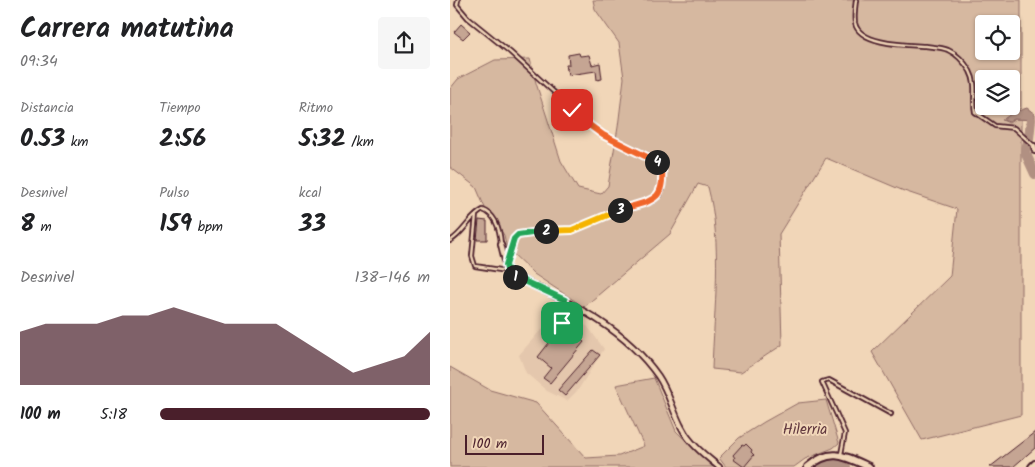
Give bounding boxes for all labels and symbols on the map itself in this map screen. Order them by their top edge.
pin [551,89,593,131]
pin: 4 [644,150,670,174]
pin: 3 [608,198,632,222]
pin: 2 [534,218,558,244]
pin: 1 [502,264,528,290]
pin [541,302,583,344]
park label: Hilerria [783,418,827,442]
scale bar [465,432,544,455]

